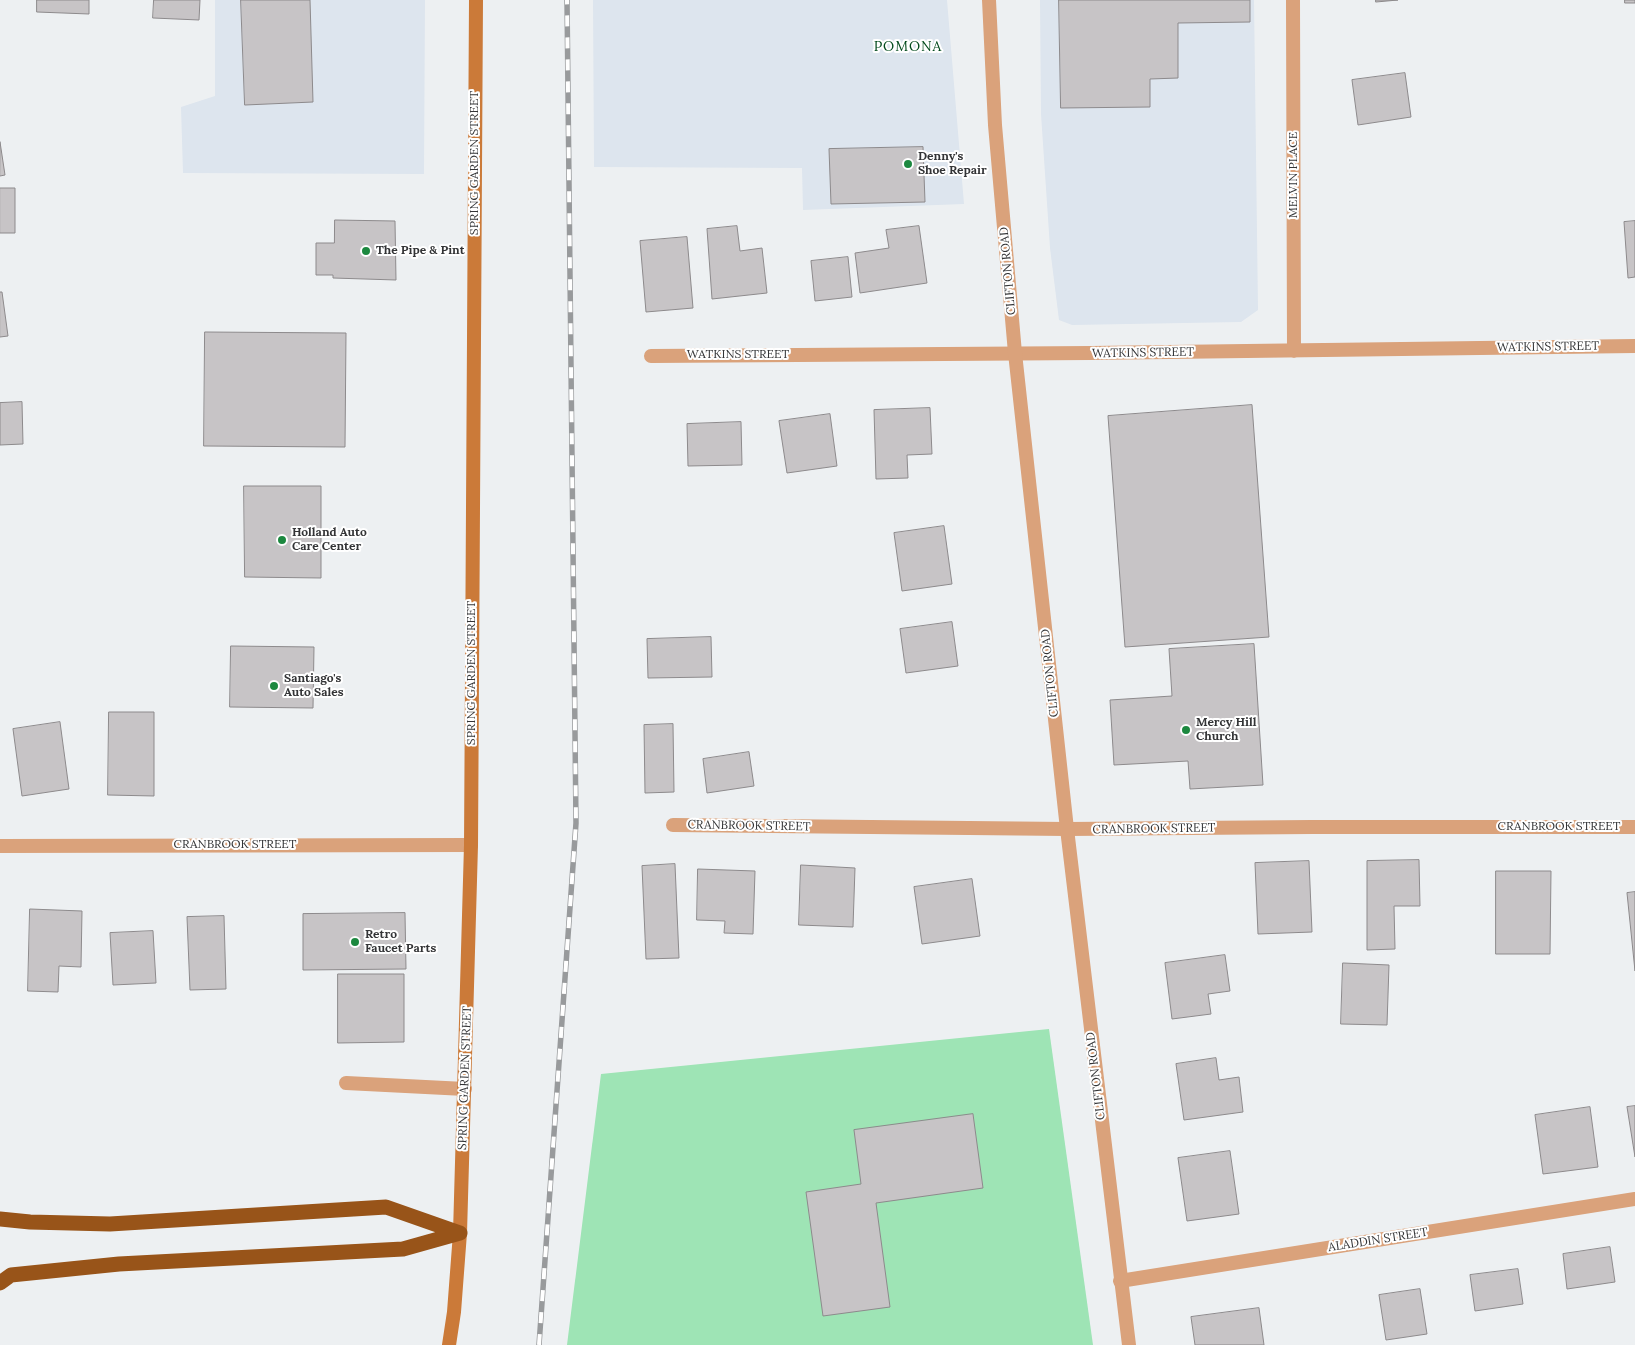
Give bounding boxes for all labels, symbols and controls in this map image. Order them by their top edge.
district label: POMONA [873,39,943,55]
street label: SPRING GARDEN STREET [468,91,482,235]
street label: MELVIN PLACE [1287,132,1301,218]
place label: Denny's Shoe Repair [918,150,987,178]
marker: Denny's Shoe Repair [902,158,914,170]
street label: CLIFTON ROAD [997,226,1019,316]
place label: The Pipe & Pint [376,244,465,258]
marker: The Pipe & Pint [360,245,372,257]
street label: WATKINS STREET [1497,339,1599,355]
street label: WATKINS STREET [1092,345,1194,361]
street label: WATKINS STREET [687,348,789,362]
place label: Holland Auto Care Center [292,526,367,554]
marker: Holland Auto Care Center [276,534,288,546]
street label: SPRING GARDEN STREET [465,601,479,745]
street label: CLIFTON ROAD [1038,628,1062,718]
place label: Santiago's Auto Sales [284,672,344,700]
marker: Santiago's Auto Sales [268,680,280,692]
place label: Mercy Hill Church [1196,716,1256,744]
marker: Mercy Hill Church [1180,724,1192,736]
street label: CRANBROOK STREET [687,818,811,834]
street label: CRANBROOK STREET [1498,820,1620,834]
street label: CRANBROOK STREET [1092,821,1216,837]
street label: CRANBROOK STREET [174,838,296,852]
place label: Retro Faucet Parts [365,928,436,956]
marker: Retro Faucet Parts [349,936,361,948]
street label: SPRING GARDEN STREET [455,1006,475,1150]
street label: CLIFTON ROAD [1083,1031,1109,1121]
street label: ALADDIN STREET [1327,1225,1429,1255]

